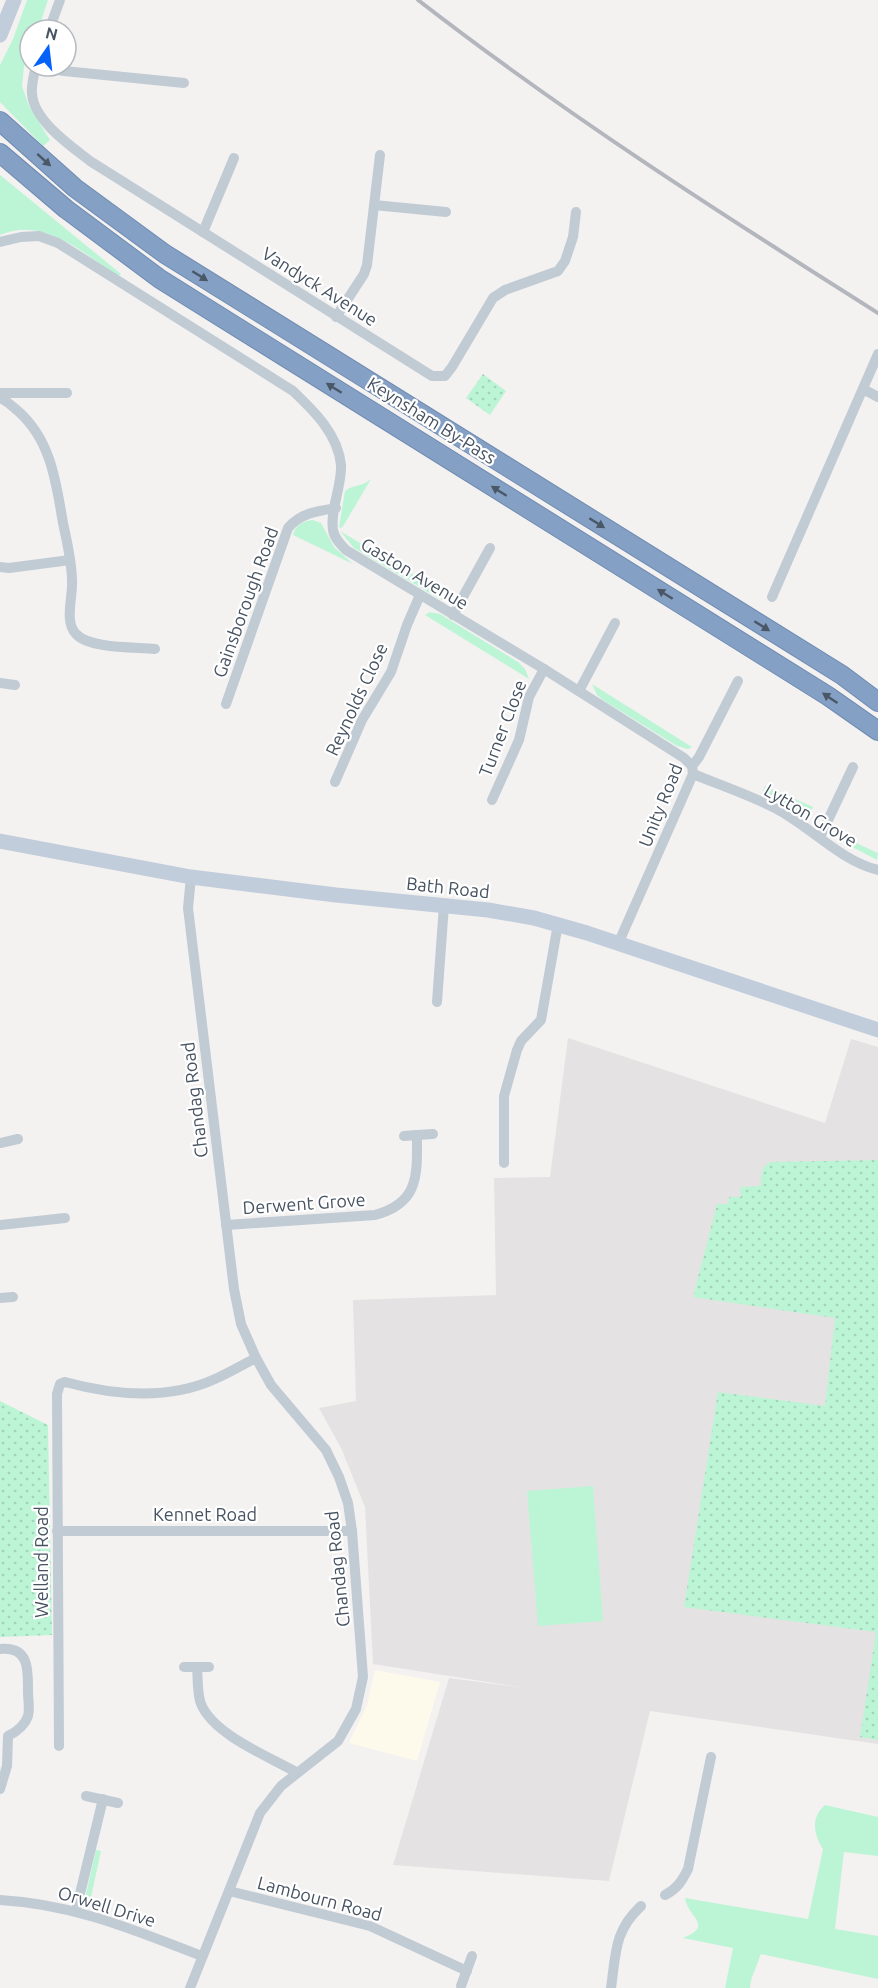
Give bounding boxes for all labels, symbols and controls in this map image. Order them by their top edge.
north arrow [18,18,78,78]
text: N [44,23,60,44]
one-way arrow [36,153,51,167]
street label: Vandyck Avenue [259,243,381,329]
one-way arrow [192,270,208,281]
street label: Keynsham By-Pass [364,372,500,468]
one-way arrow [326,382,342,393]
one-way arrow [491,486,507,497]
one-way arrow [589,517,605,528]
street label: Gainsborough Road [208,524,282,680]
street label: Gaston Avenue [358,533,472,613]
one-way arrow [656,589,673,600]
one-way arrow [754,620,770,631]
street label: Reynolds Close [321,640,391,758]
street label: Turner Close [474,677,530,779]
one-way arrow [822,693,838,704]
street label: Unity Road [634,760,686,850]
street label: Lytton Grove [761,780,861,850]
street label: Bath Road [405,873,491,901]
street label: Chandag Road [177,1041,211,1159]
street label: Derwent Grove [242,1189,366,1217]
street label: Kennet Road [153,1504,257,1524]
street label: Welland Road [31,1506,51,1618]
street label: Chandag Road [321,1510,353,1628]
street label: Lambourn Road [256,1872,384,1924]
street label: Orwell Drive [56,1882,158,1930]

